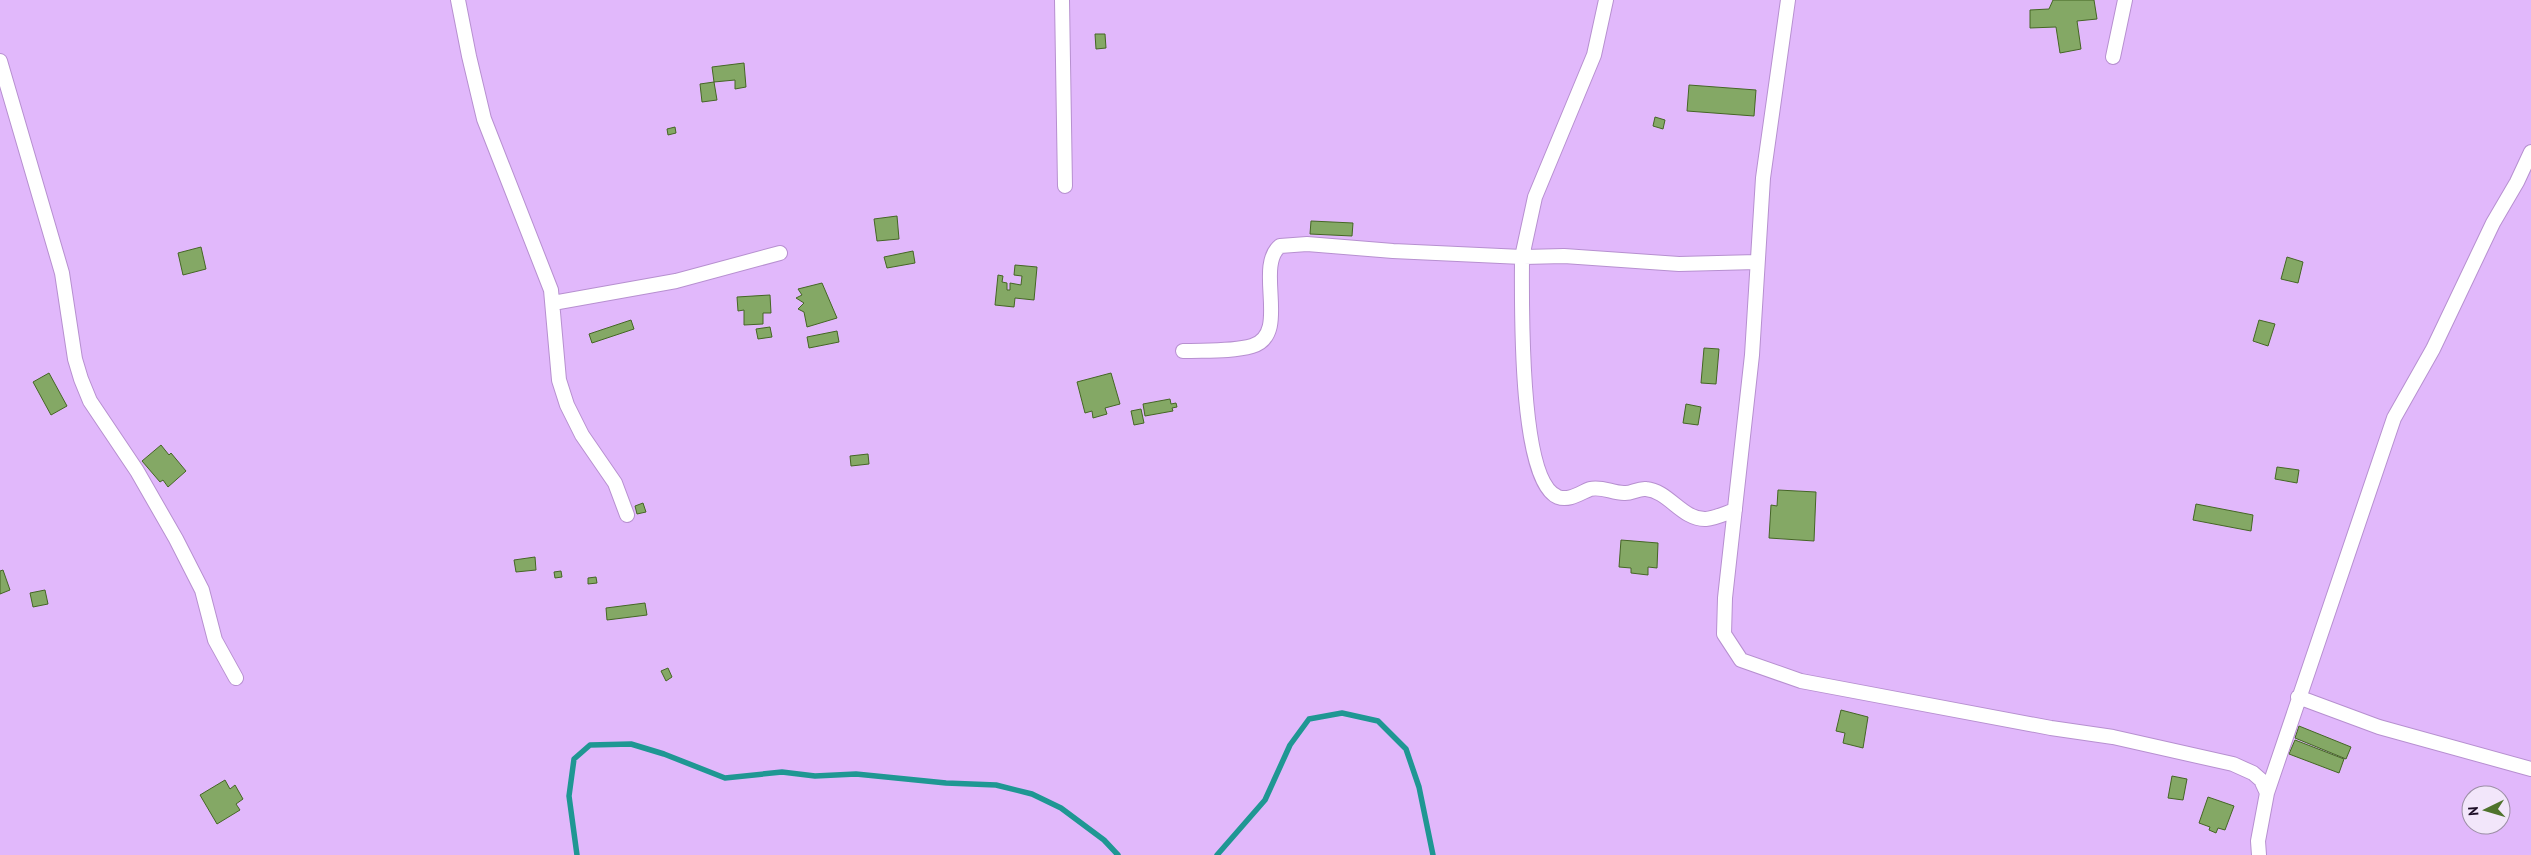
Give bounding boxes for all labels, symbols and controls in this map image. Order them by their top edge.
north arrow [2461,785,2511,835]
text: N [2464,806,2482,817]

